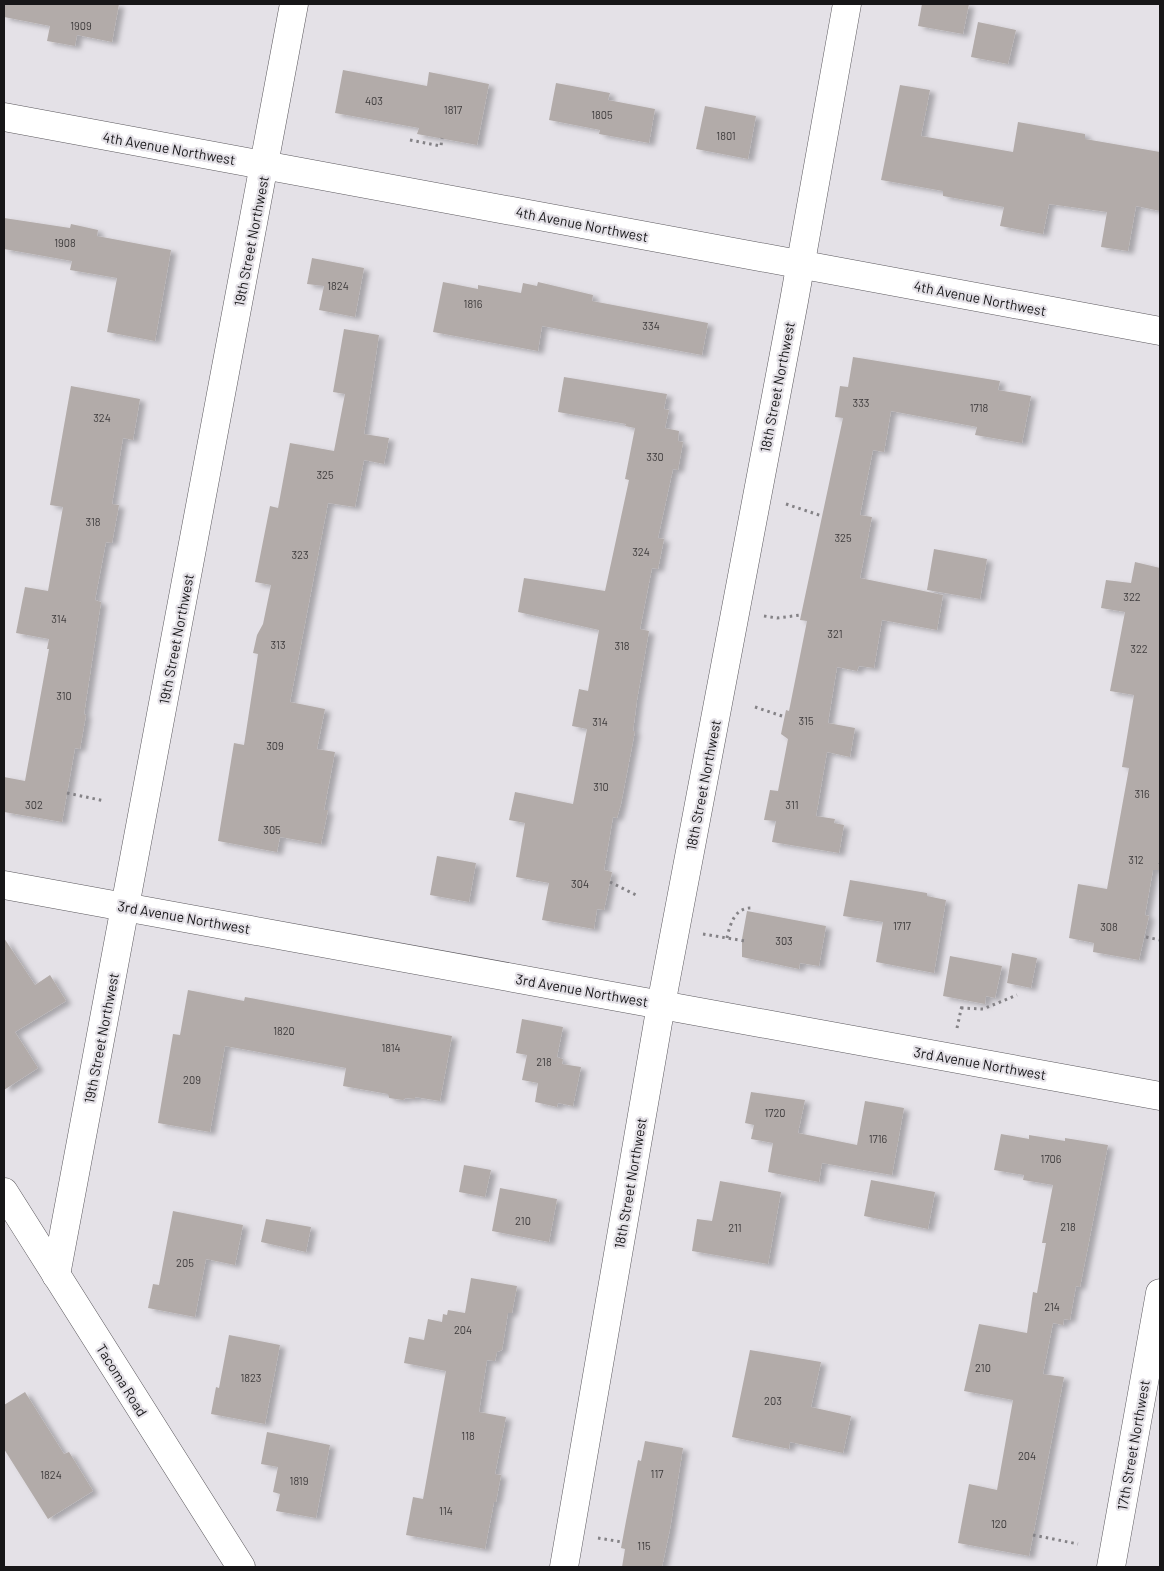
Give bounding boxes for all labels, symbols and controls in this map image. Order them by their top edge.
house number: 1909 [70,19,92,32]
house number: 403 [365,94,383,107]
house number: 1817 [444,103,462,116]
house number: 1805 [591,108,613,121]
street label: 4th Avenue Northwest [101,128,237,168]
house number: 1801 [716,129,736,142]
street label: 19th Street Northwest [230,174,272,308]
street label: 4th Avenue Northwest [514,203,650,245]
house number: 1908 [54,236,76,249]
street label: 4th Avenue Northwest [912,277,1048,319]
house number: 1824 [327,279,349,292]
house number: 1816 [464,297,483,310]
house number: 334 [642,319,660,332]
street label: 18th Street Northwest [756,320,798,454]
house number: 333 [853,396,870,409]
house number: 1718 [970,401,989,414]
house number: 324 [93,411,111,424]
house number: 330 [646,450,664,463]
house number: 325 [316,468,334,481]
house number: 318 [85,515,101,528]
house number: 325 [834,531,852,544]
house number: 324 [632,545,650,558]
house number: 323 [291,548,309,561]
street label: 19th Street Northwest [155,572,197,706]
house number: 322 [1123,590,1141,603]
house number: 314 [51,612,67,625]
house number: 321 [827,627,843,640]
house number: 313 [270,638,286,651]
house number: 318 [614,639,630,652]
house number: 322 [1130,642,1148,655]
house number: 310 [56,689,72,702]
house number: 315 [798,714,814,727]
house number: 314 [592,715,608,728]
street label: 18th Street Northwest [682,718,724,852]
house number: 309 [266,739,284,752]
house number: 310 [593,780,609,793]
house number: 316 [1134,787,1150,800]
house number: 302 [25,798,43,811]
house number: 311 [785,798,799,811]
house number: 305 [263,823,281,836]
house number: 312 [1128,853,1144,866]
house number: 304 [571,877,589,890]
street label: 3rd Avenue Northwest [117,897,251,937]
house number: 1717 [893,919,911,932]
house number: 308 [1100,920,1118,933]
house number: 303 [775,934,793,947]
street label: 3rd Avenue Northwest [515,970,649,1010]
street label: 19th Street Northwest [80,971,122,1105]
house number: 1820 [273,1024,295,1037]
house number: 1814 [381,1041,401,1054]
street label: 3rd Avenue Northwest [913,1043,1047,1083]
house number: 218 [536,1055,552,1068]
house number: 209 [183,1073,201,1086]
house number: 1720 [764,1106,786,1119]
street label: 18th Street Northwest [610,1116,650,1250]
house number: 1716 [869,1132,888,1145]
house number: 1706 [1041,1152,1062,1165]
house number: 210 [515,1214,531,1227]
house number: 218 [1060,1220,1076,1233]
house number: 211 [728,1221,742,1234]
house number: 205 [176,1256,194,1269]
house number: 214 [1044,1300,1060,1313]
house number: 204 [454,1323,472,1336]
street label: Tacoma Road [93,1341,151,1419]
house number: 210 [975,1361,991,1374]
house number: 1823 [240,1371,262,1384]
street label: 17th Street Northwest [1113,1379,1153,1511]
house number: 203 [764,1394,782,1407]
house number: 118 [461,1429,475,1442]
house number: 204 [1018,1449,1036,1462]
house number: 117 [651,1467,663,1480]
house number: 1824 [40,1468,62,1481]
house number: 1819 [290,1474,309,1487]
house number: 114 [439,1504,453,1517]
house number: 120 [991,1517,1007,1530]
house number: 115 [637,1539,651,1552]

